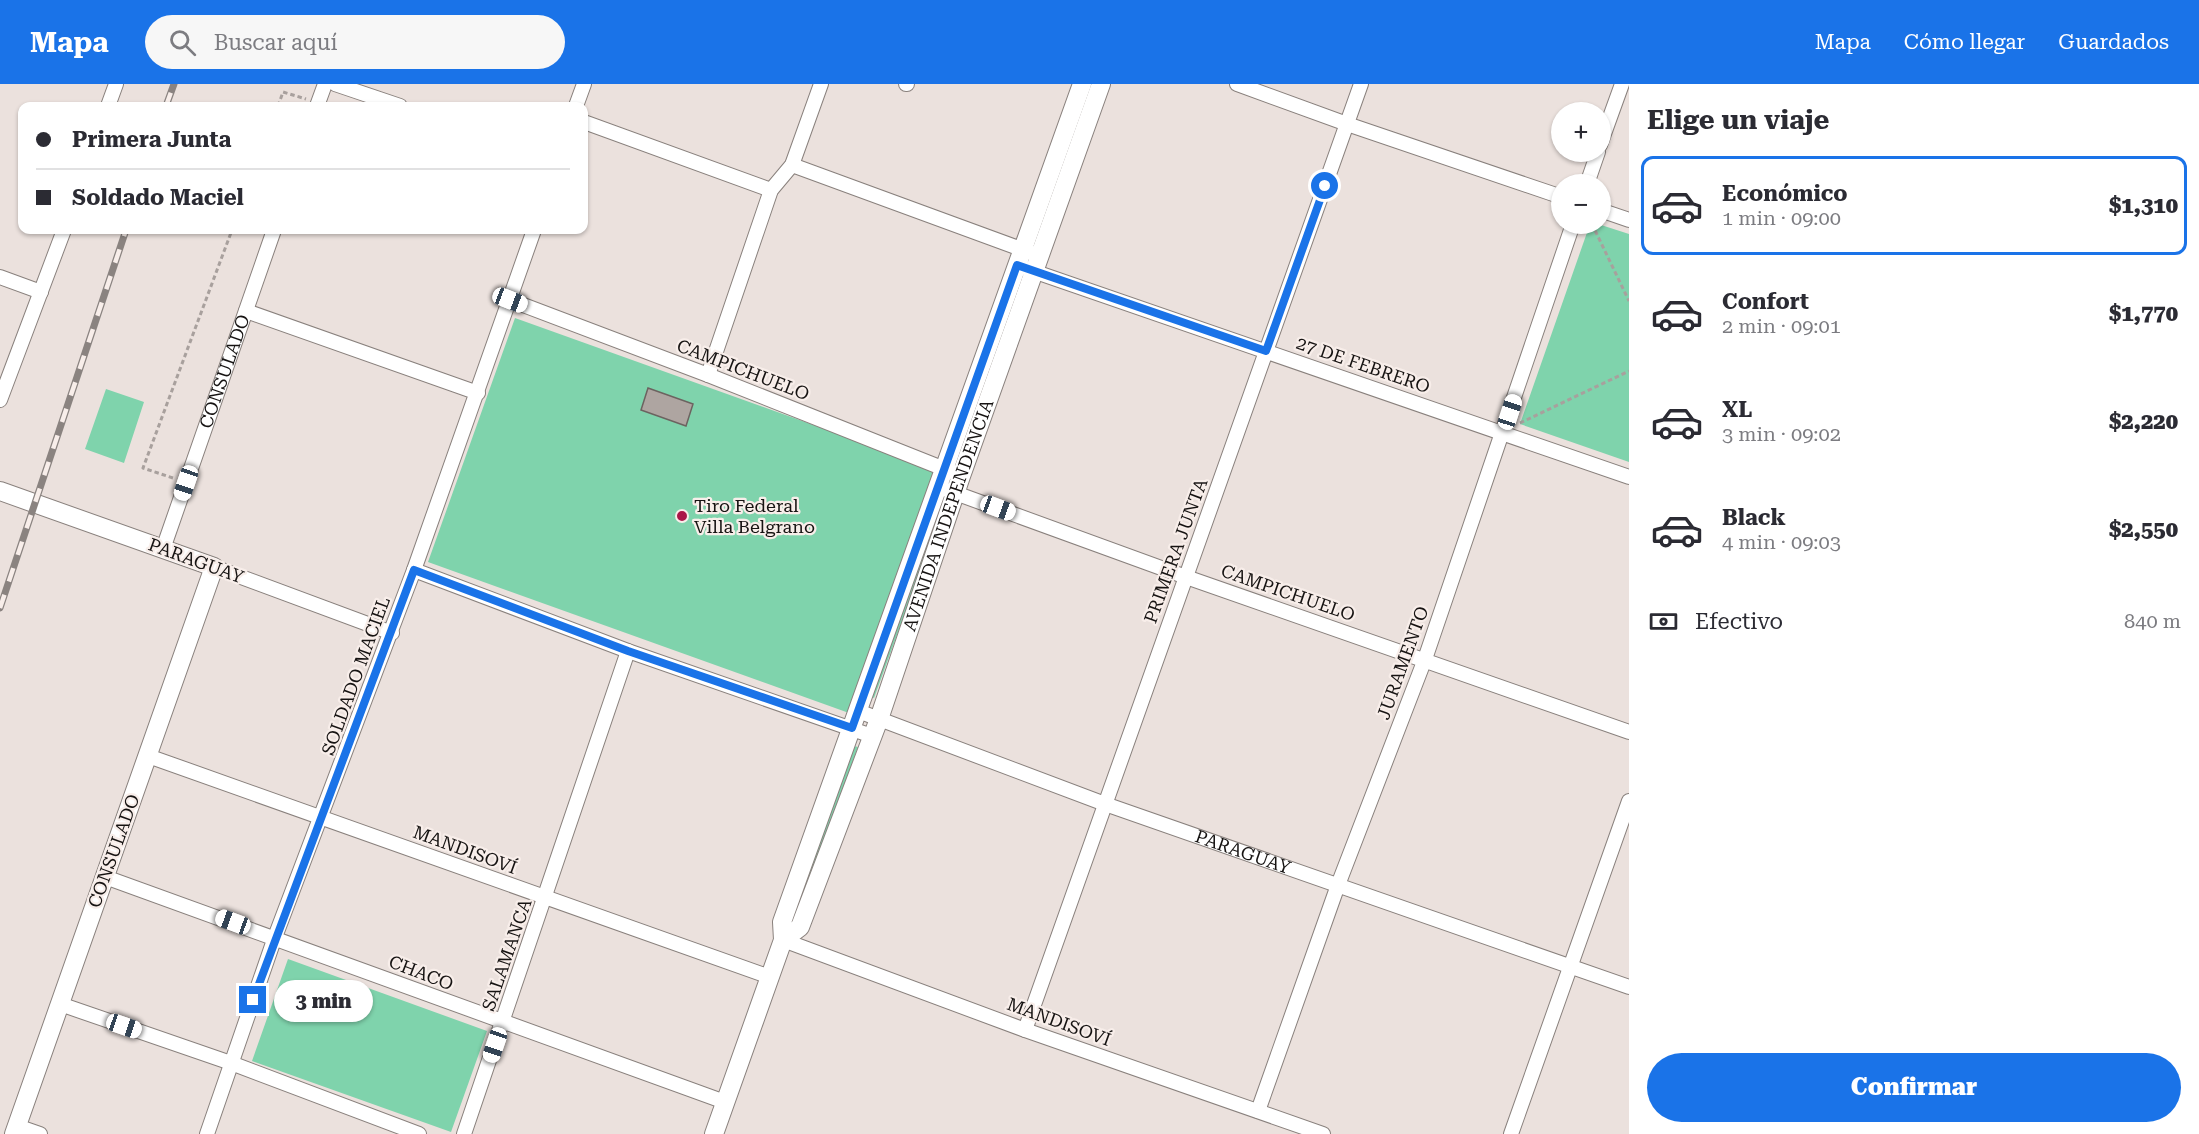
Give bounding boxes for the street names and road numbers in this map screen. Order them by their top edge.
street label: CONSULADO [195,312,254,431]
street label: 27 DE FEBRERO [1294,332,1433,397]
street label: CAMPICHUELO [674,335,812,404]
street label: AVENIDA INDEPENDENCIA [898,396,998,634]
street label: PRIMERA JUNTA [1140,475,1212,626]
street label: PARAGUAY [146,534,247,588]
street label: CAMPICHUELO [1218,560,1358,625]
street label: SOLDADO MACIEL [317,594,394,758]
street label: JURAMENTO [1372,603,1433,722]
street label: CONSULADO [83,791,144,910]
street label: MANDISOVÍ [410,821,520,878]
street label: PARAGUAY [1192,825,1294,878]
street label: SALAMANCA [478,896,536,1014]
street label: CHACO [386,951,456,994]
street label: MANDISOVÍ [1004,993,1114,1050]

